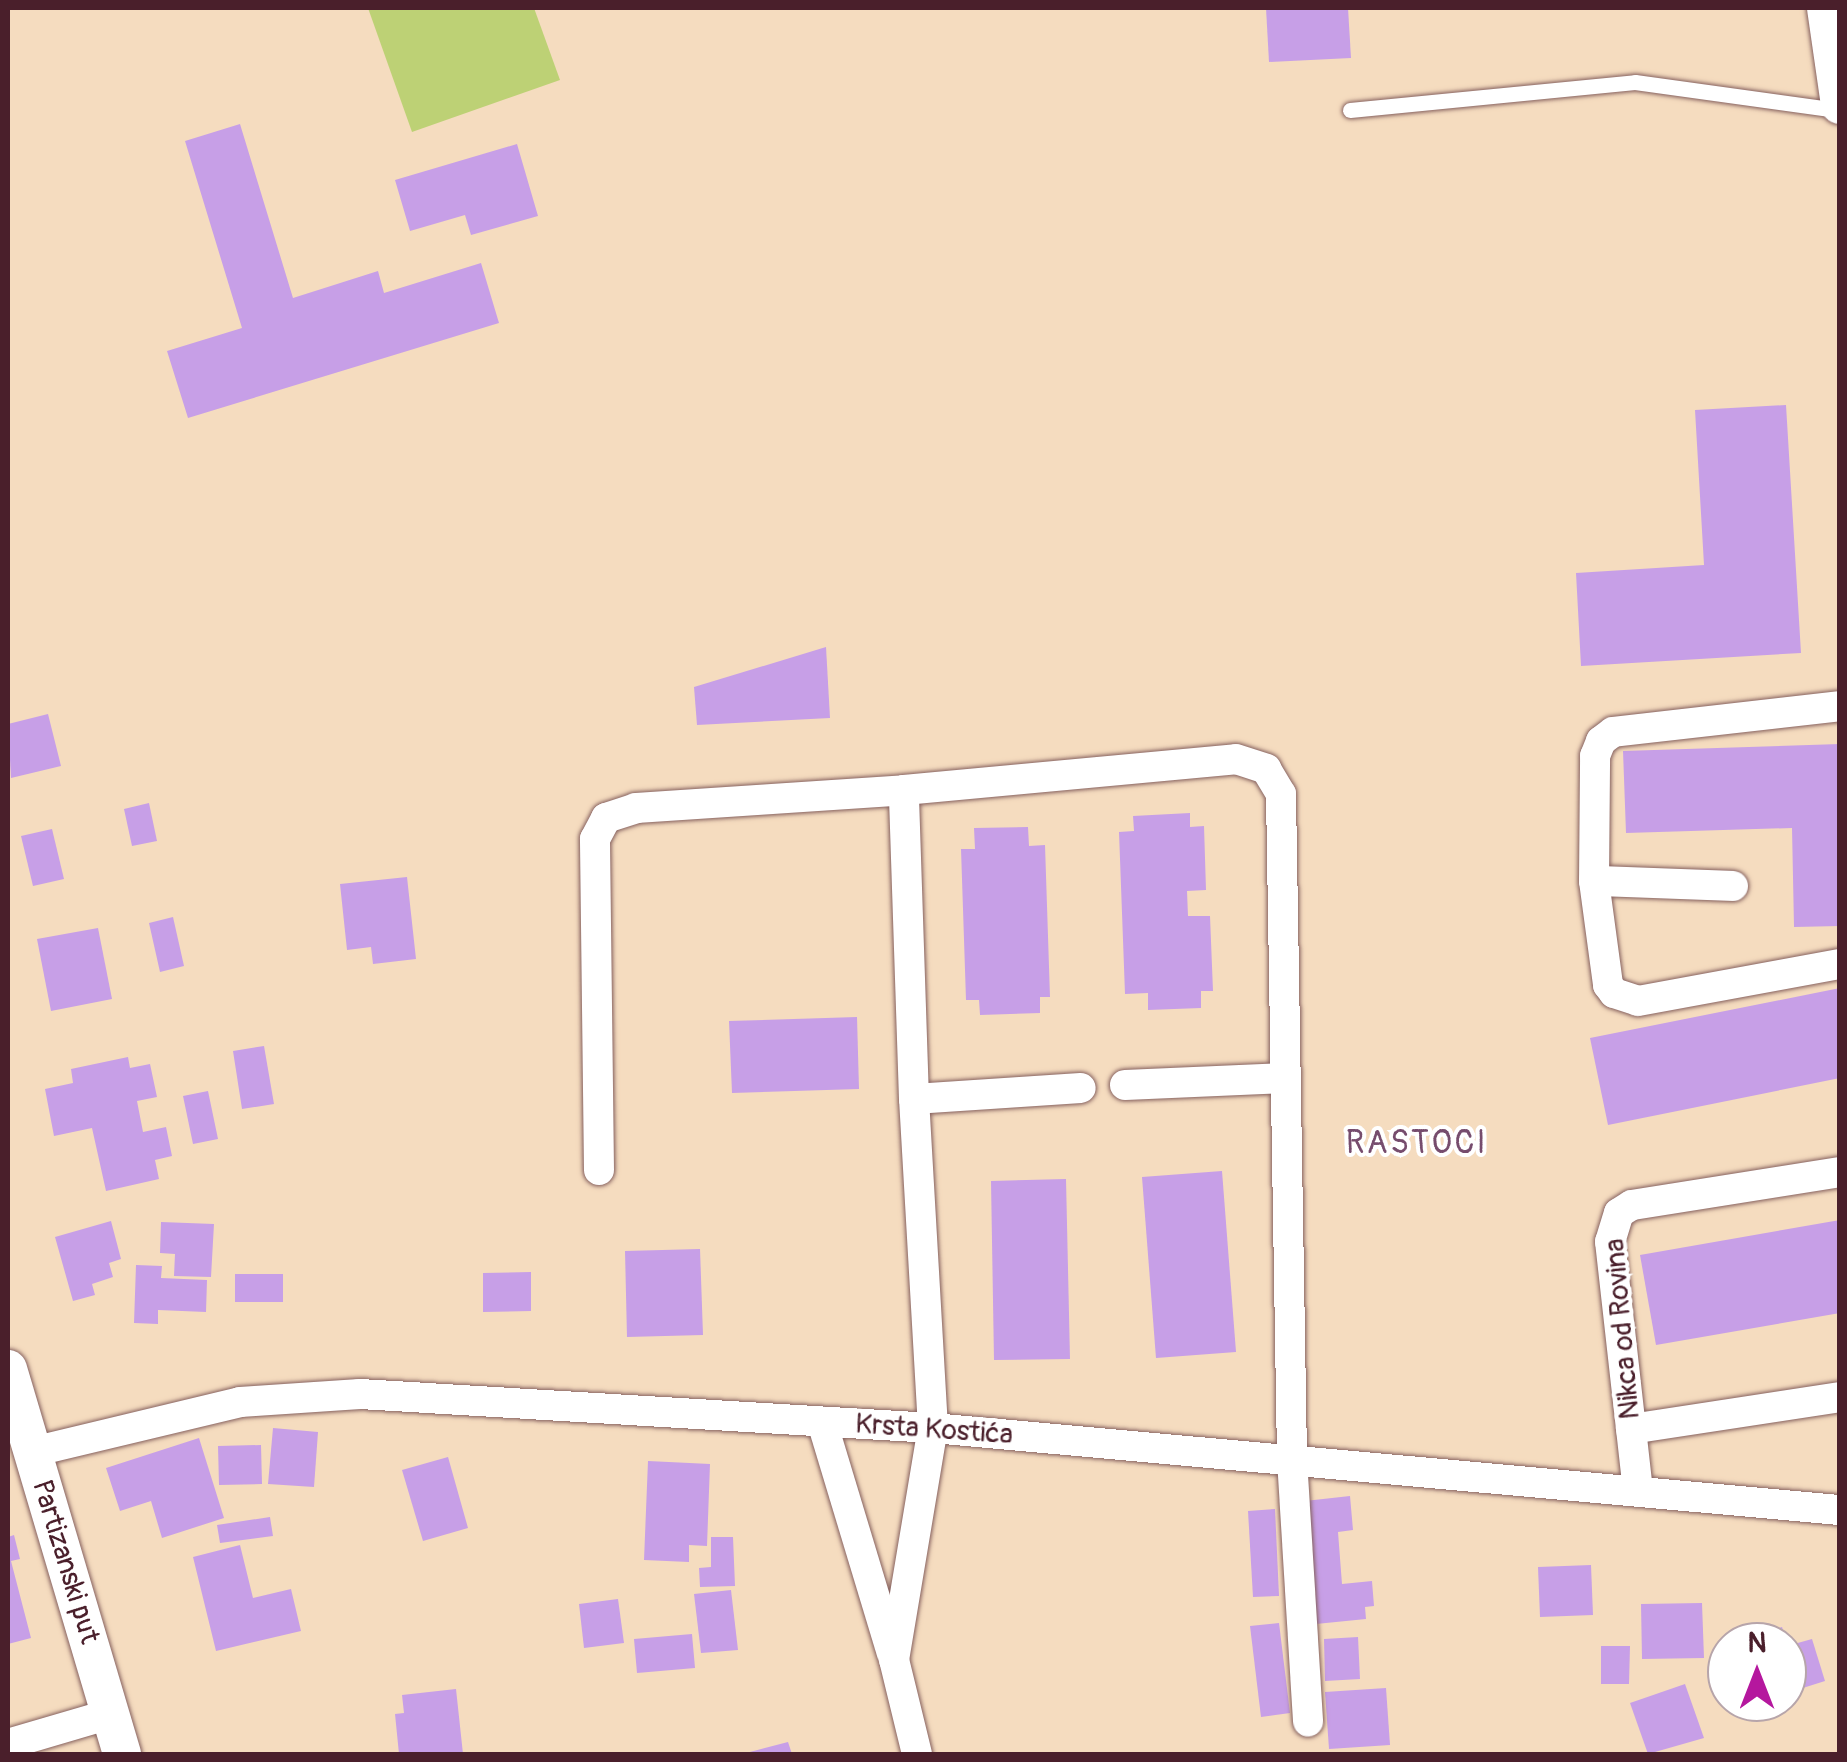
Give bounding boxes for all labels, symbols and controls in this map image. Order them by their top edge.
district label: RASTOCI [1346,1124,1488,1162]
street label: Nikca od Rovina [1598,1237,1648,1421]
street label: Krsta Kostića [854,1408,1014,1452]
street label: Partizanski put [24,1476,106,1648]
north arrow [1707,1622,1807,1722]
text: N [1748,1626,1766,1661]

